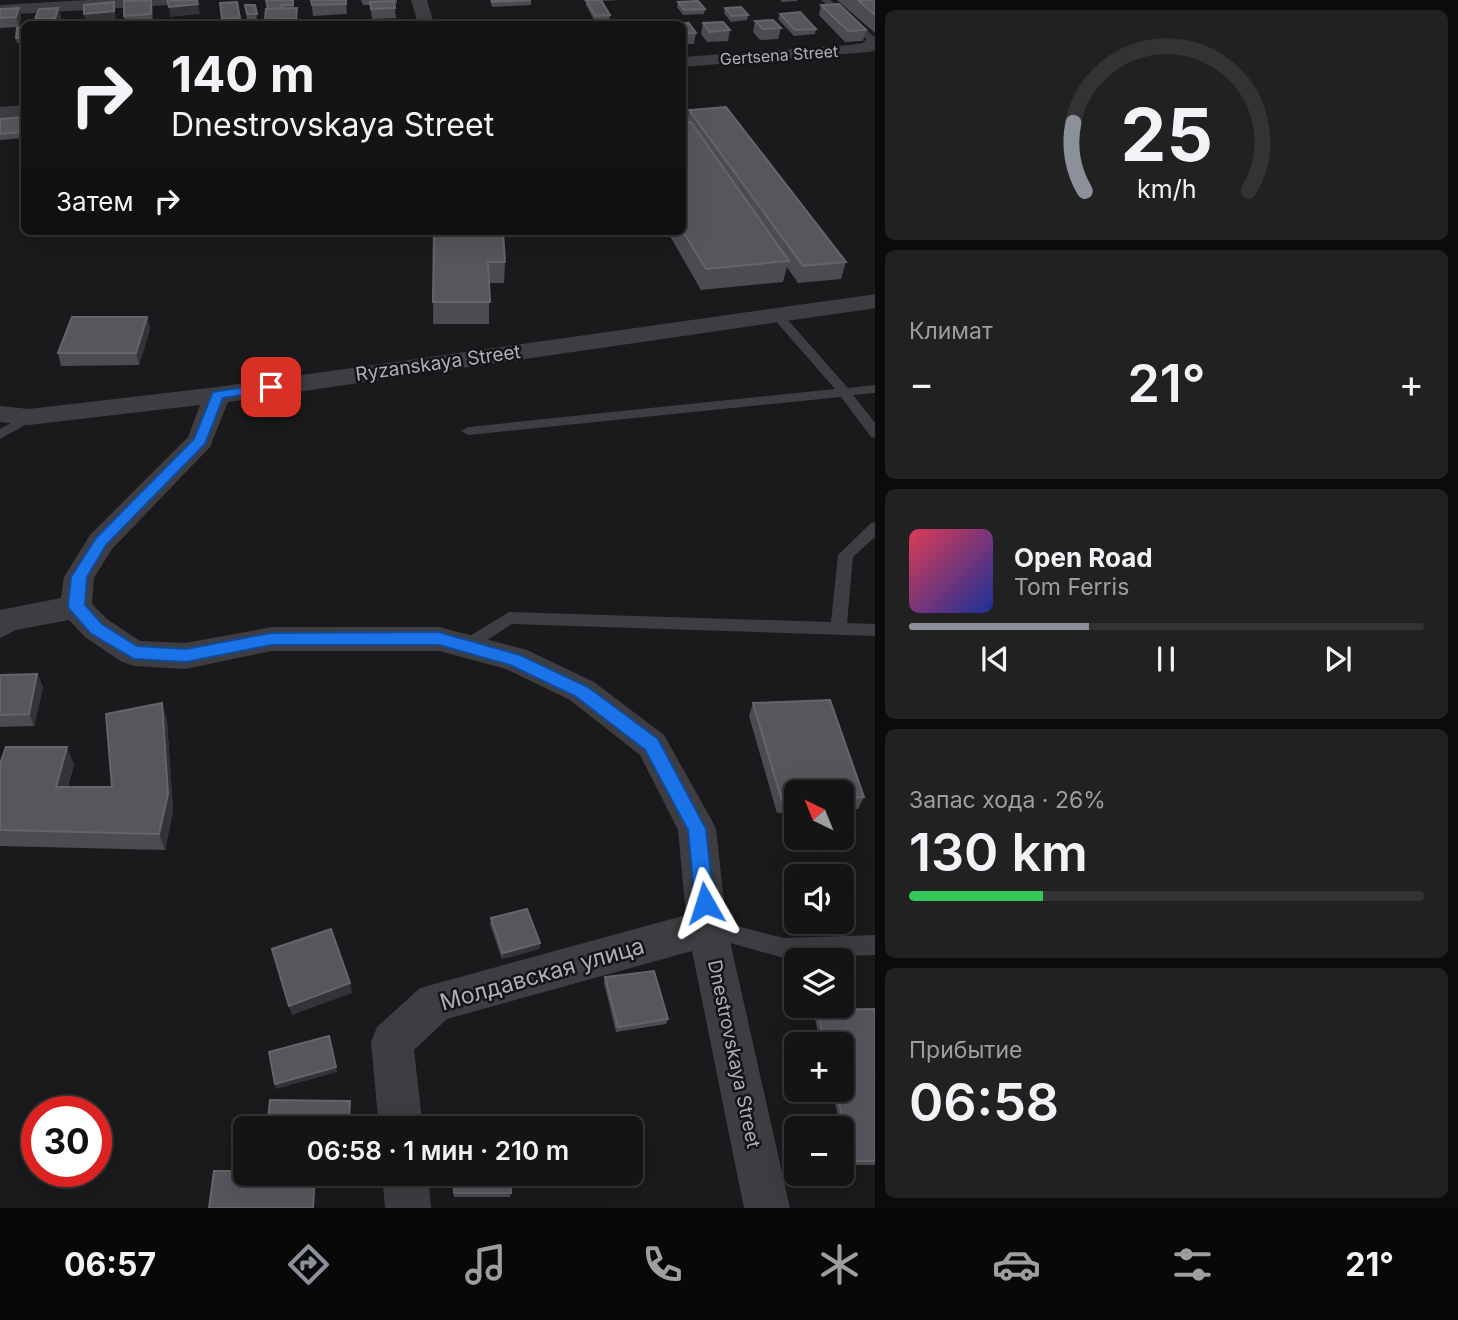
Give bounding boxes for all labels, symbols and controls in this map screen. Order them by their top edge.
street label: Gertsena Street [719,41,839,69]
text: 140 m [171,45,315,104]
icon: right [56,49,147,140]
text: 25 [1120,90,1213,179]
text: Dnestrovskaya Street [171,105,494,144]
text: km/h [1137,174,1196,204]
icon: right [148,182,186,220]
text: Затем [56,186,134,217]
text: Климат [909,317,993,345]
street label: Ryzanskaya Street [354,340,522,386]
text: 21° [1127,352,1206,415]
pin [241,357,301,417]
text: − [909,360,934,406]
text: + [1399,360,1424,406]
icon: arrive [252,368,290,406]
text: Open Road [1014,542,1153,573]
text: Tom Ferris [1014,573,1129,601]
icon: previous [976,640,1014,678]
icon: pause [1147,640,1185,678]
icon: next [1319,640,1357,678]
north arrow [784,780,854,850]
map controls [784,780,854,1186]
text: Запас хода · 26% [909,786,1106,814]
text: 130 km [909,821,1088,884]
button: sound [784,864,854,934]
position arrow [668,866,742,940]
street label: Молдавская улица [437,931,647,1017]
button: layers [784,948,854,1018]
street label: Dnestrovskaya Street [703,958,765,1150]
button: + [784,1032,854,1102]
text: Прибытие [909,1036,1022,1064]
text: 06:58 [909,1071,1059,1134]
speed limit sign: 30 [21,1096,112,1187]
button: − [784,1116,854,1186]
text: 06:58 · 1 мин · 210 m [307,1135,569,1166]
icon: directions [284,1240,333,1289]
icon: music [461,1240,510,1289]
icon: phone [638,1240,687,1289]
icon: climate [815,1240,864,1289]
icon: car [992,1240,1041,1289]
icon: filters [1168,1240,1217,1289]
text: 06:57 [64,1245,156,1284]
text: 21° [1345,1245,1394,1284]

